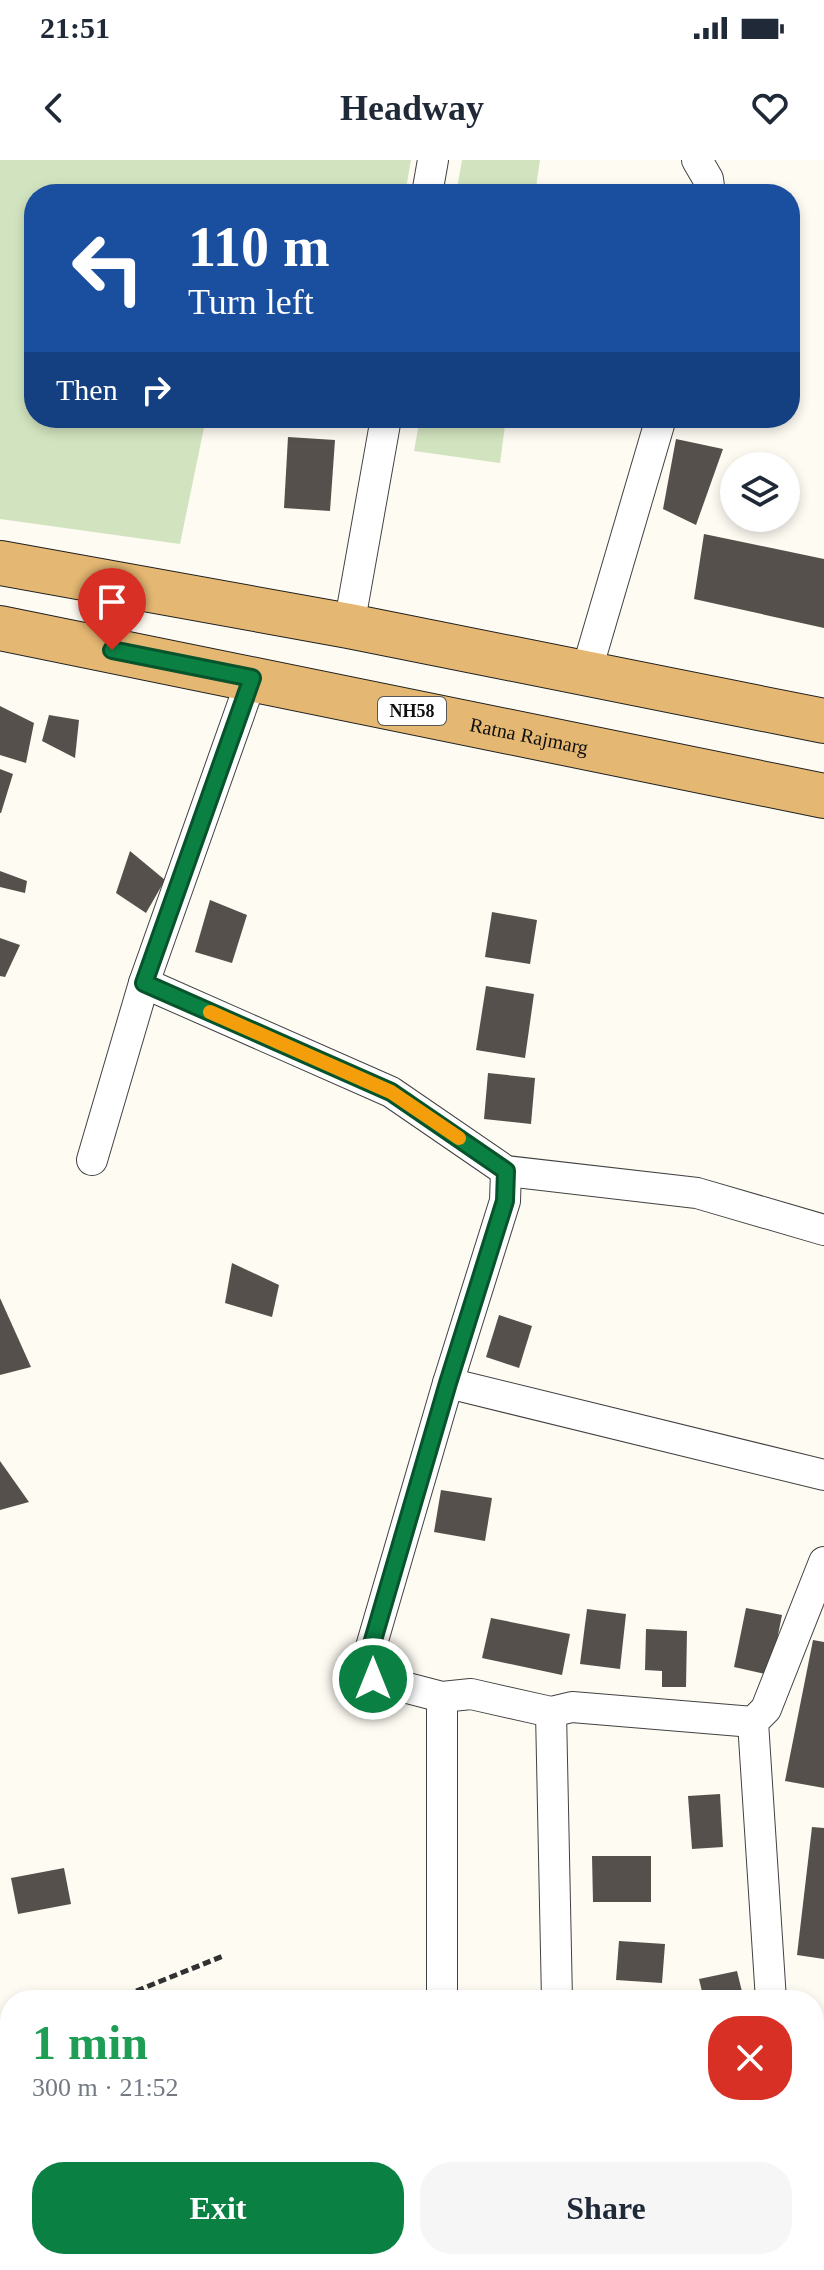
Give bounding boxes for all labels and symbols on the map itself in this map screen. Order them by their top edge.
pin [78,568,146,650]
road number: NH58 [378,697,446,725]
street label: Ratna Rajmarg [468,713,590,760]
position arrow [331,1637,415,1721]

